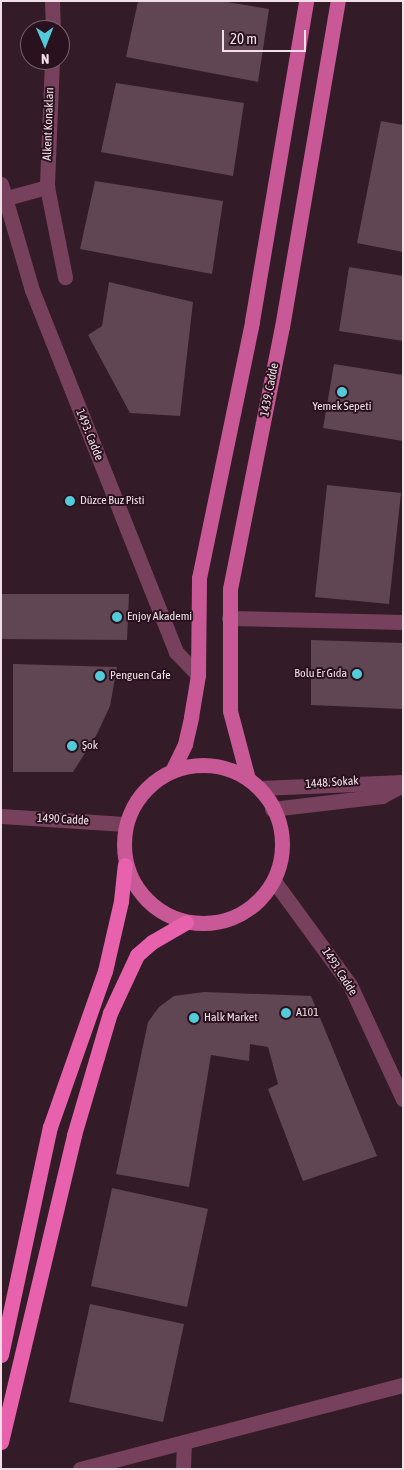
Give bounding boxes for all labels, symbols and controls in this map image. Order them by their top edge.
north arrow [20,20,70,70]
scale bar [224,20,308,52]
text: 20 m [230,30,257,47]
text: N [41,51,50,67]
street label: Alkent Konakları [41,87,57,161]
street label: 1439. Cadde [258,362,282,418]
marker: Yemek Sepeti [336,386,348,398]
place label: Yemek Sepeti [313,400,371,414]
street label: 1493. Cadde [72,407,106,463]
place label: Düzce Buz Pisti [80,494,145,508]
marker: Düzce Buz Pisti [64,495,76,507]
place label: Enjoy Akademi [127,610,192,624]
marker: Enjoy Akademi [111,611,123,623]
place label: Bolu Er Gıda [294,667,347,681]
marker: Bolu Er Gıda [351,668,363,680]
place label: Penguen Cafe [110,669,171,683]
marker: Penguen Cafe [94,670,106,682]
place label: Şok [82,739,98,753]
marker: Şok [66,740,78,752]
street label: 1448. Sokak [305,774,359,792]
street label: 1490 Cadde [37,811,89,829]
street label: 1493. Cadde [318,945,360,999]
place label: A101 [296,1006,319,1020]
marker: A101 [280,1007,292,1019]
place label: Halk Market [204,1011,258,1025]
marker: Halk Market [188,1012,200,1024]

